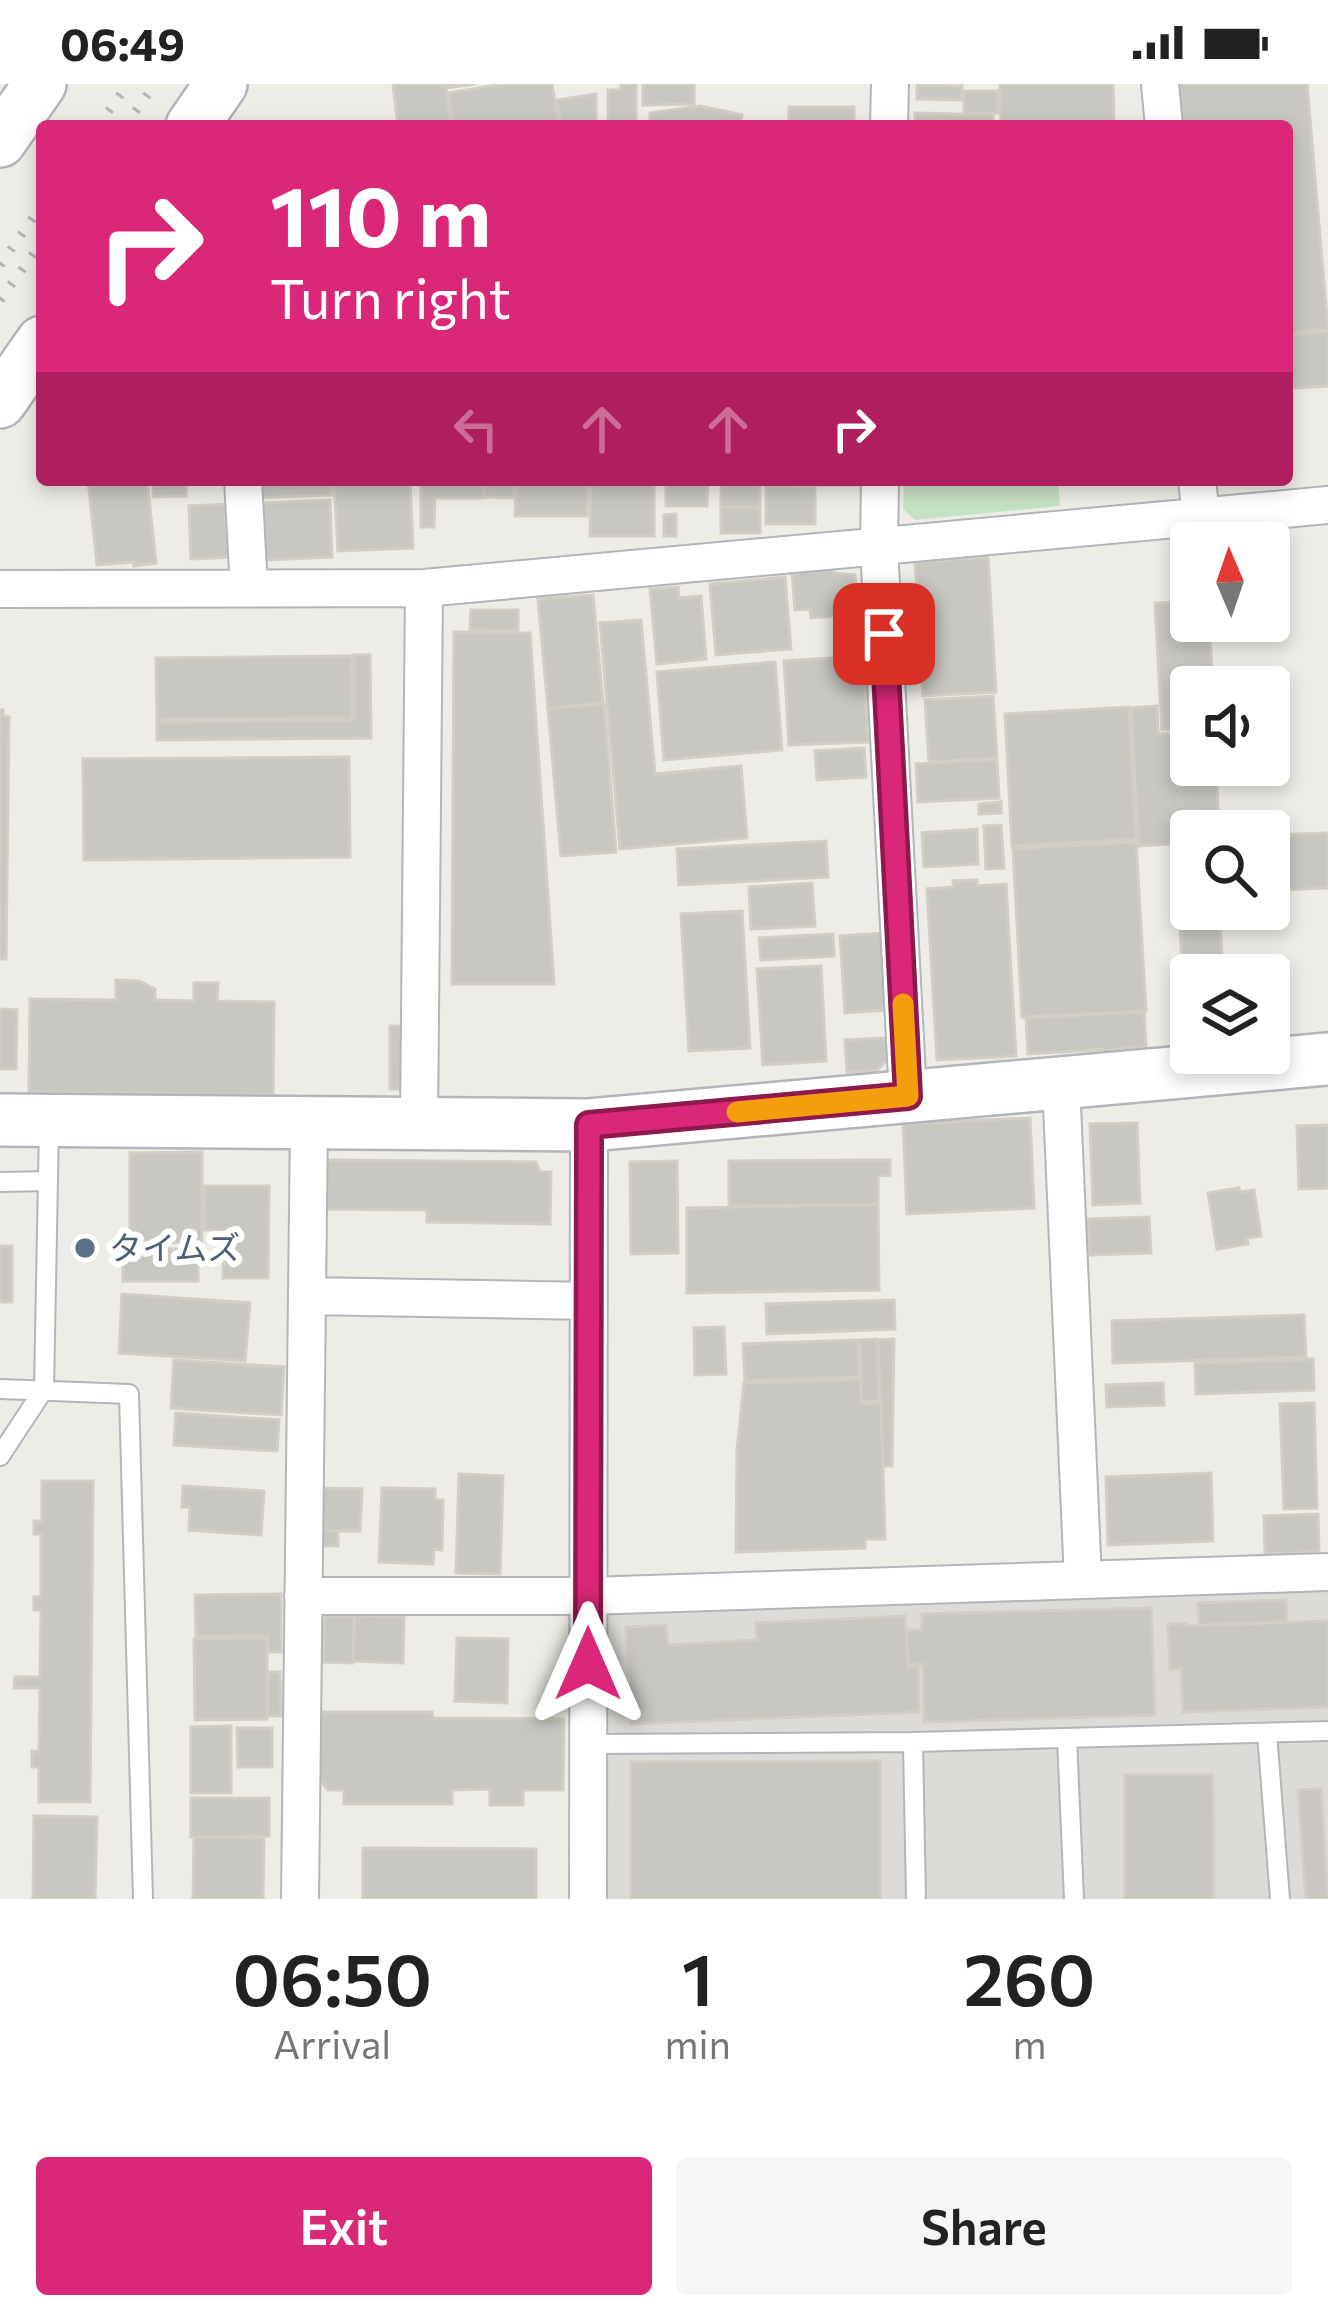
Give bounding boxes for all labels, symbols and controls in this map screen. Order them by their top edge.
text: 06:49 [60,15,185,70]
text: 110 m [270,162,491,264]
icon: right [72,168,228,324]
text: Turn right [270,264,511,330]
icon: left [443,396,509,462]
icon: ahead [569,396,635,462]
icon: ahead [695,396,761,462]
icon: right [821,396,887,462]
north arrow [1170,522,1290,642]
map controls [1170,522,1290,1074]
pin [833,583,935,685]
icon: arrive [851,601,917,667]
button: sound [1170,666,1290,786]
button: search [1170,810,1290,930]
button: layers [1170,954,1290,1074]
place label: タイムズ [109,1226,240,1267]
marker: タイムズ [72,1235,98,1261]
position arrow [525,1601,651,1727]
text: 06:50 [233,1933,432,2021]
text: 1 [682,1933,714,2021]
text: 260 [963,1933,1095,2021]
text: Arrival [273,2019,391,2067]
text: min [665,2019,731,2067]
text: m [1012,2019,1046,2067]
button: Exit [36,2157,652,2295]
button: Share [676,2157,1292,2295]

